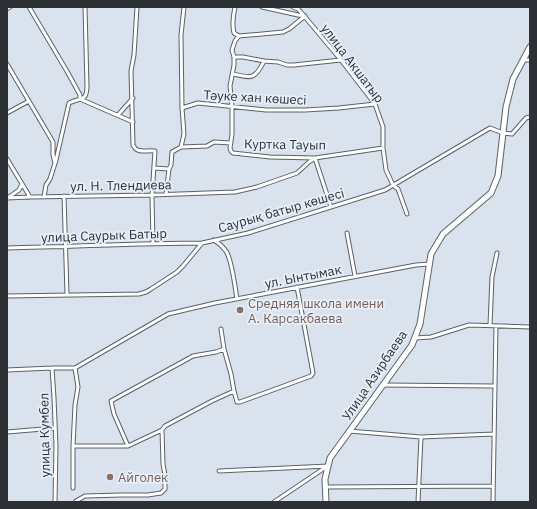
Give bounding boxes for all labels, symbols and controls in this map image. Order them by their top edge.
street label: улица Акшатыр [317,20,388,106]
street label: Тәуке хан көшесі [203,86,307,109]
street label: Куртка Тауып [244,135,326,154]
street label: ул. Н. Тлендиева [70,176,172,195]
street label: Саурық батыр көшесі [216,184,346,237]
street label: улица Саурык Батыр [41,225,167,246]
street label: ул. Ынтымак [263,261,343,292]
place label: Средняя школа имени А. Карсакбаева [248,295,384,327]
marker: Средняя школа имени А. Карсакбаева [235,305,245,315]
street label: Улица Азирбаева [338,327,411,424]
street label: улица Кумбел [35,392,54,477]
place label: Айголек [118,469,168,486]
marker: Айголек [105,472,115,482]

